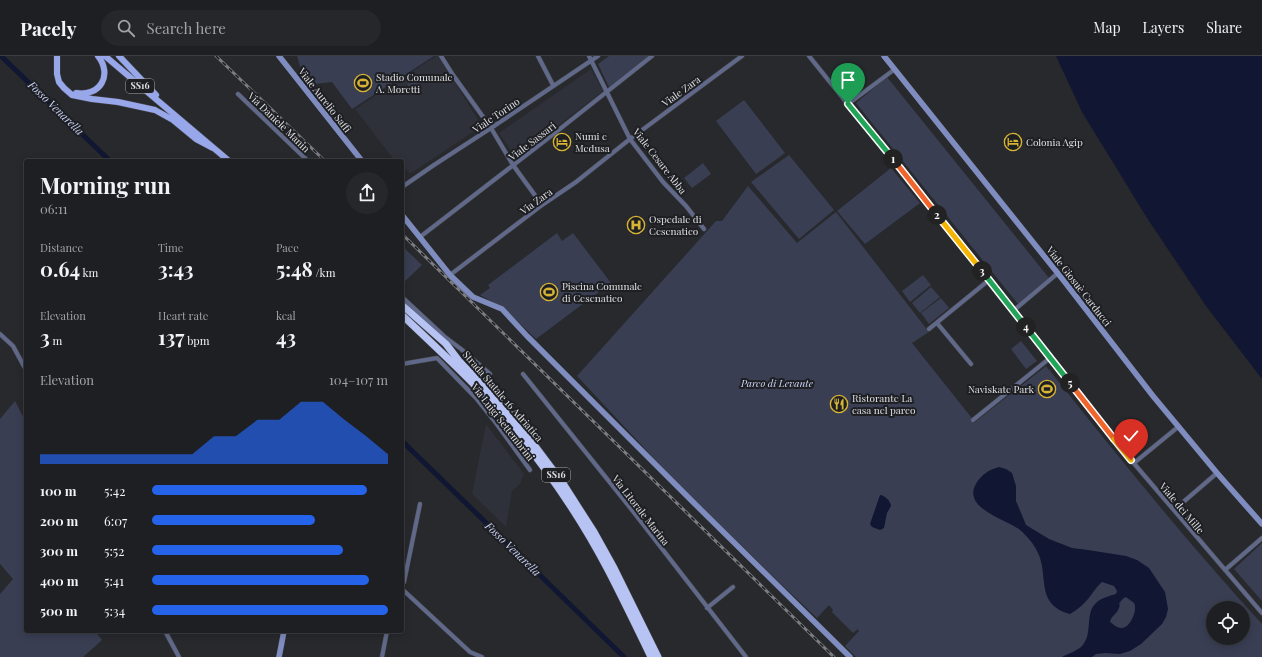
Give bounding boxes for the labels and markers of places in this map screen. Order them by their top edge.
pin [831,63,865,104]
place label: Stadio Comunale A. Moretti [375,70,452,96]
sports icon: Stadio Comunale A. Moretti [353,73,373,93]
place label: Numi e Medusa [575,129,610,155]
hotel icon: Numi e Medusa [552,132,572,152]
hotel icon: Colonia Agip [1003,132,1023,152]
place label: Colonia Agip [1026,135,1083,149]
pin: 1 [883,149,903,169]
pin: 2 [927,205,947,225]
place label: Ospedale di Cesenatico [649,212,702,238]
hospital icon: Ospedale di Cesenatico [626,215,646,235]
pin: 3 [972,261,992,281]
place label: Piscina Comunale di Cesenatico [562,279,642,305]
sports icon: Piscina Comunale di Cesenatico [539,282,559,302]
pin: 4 [1016,317,1036,337]
pin: 5 [1060,373,1080,393]
sports icon: Naviskate Park [1037,379,1057,399]
place label: Naviskate Park [968,382,1034,396]
place label: Ristorante La casa nel parco [852,391,916,417]
restaurant icon: Ristorante La casa nel parco [829,394,849,414]
pin [1114,419,1148,460]

